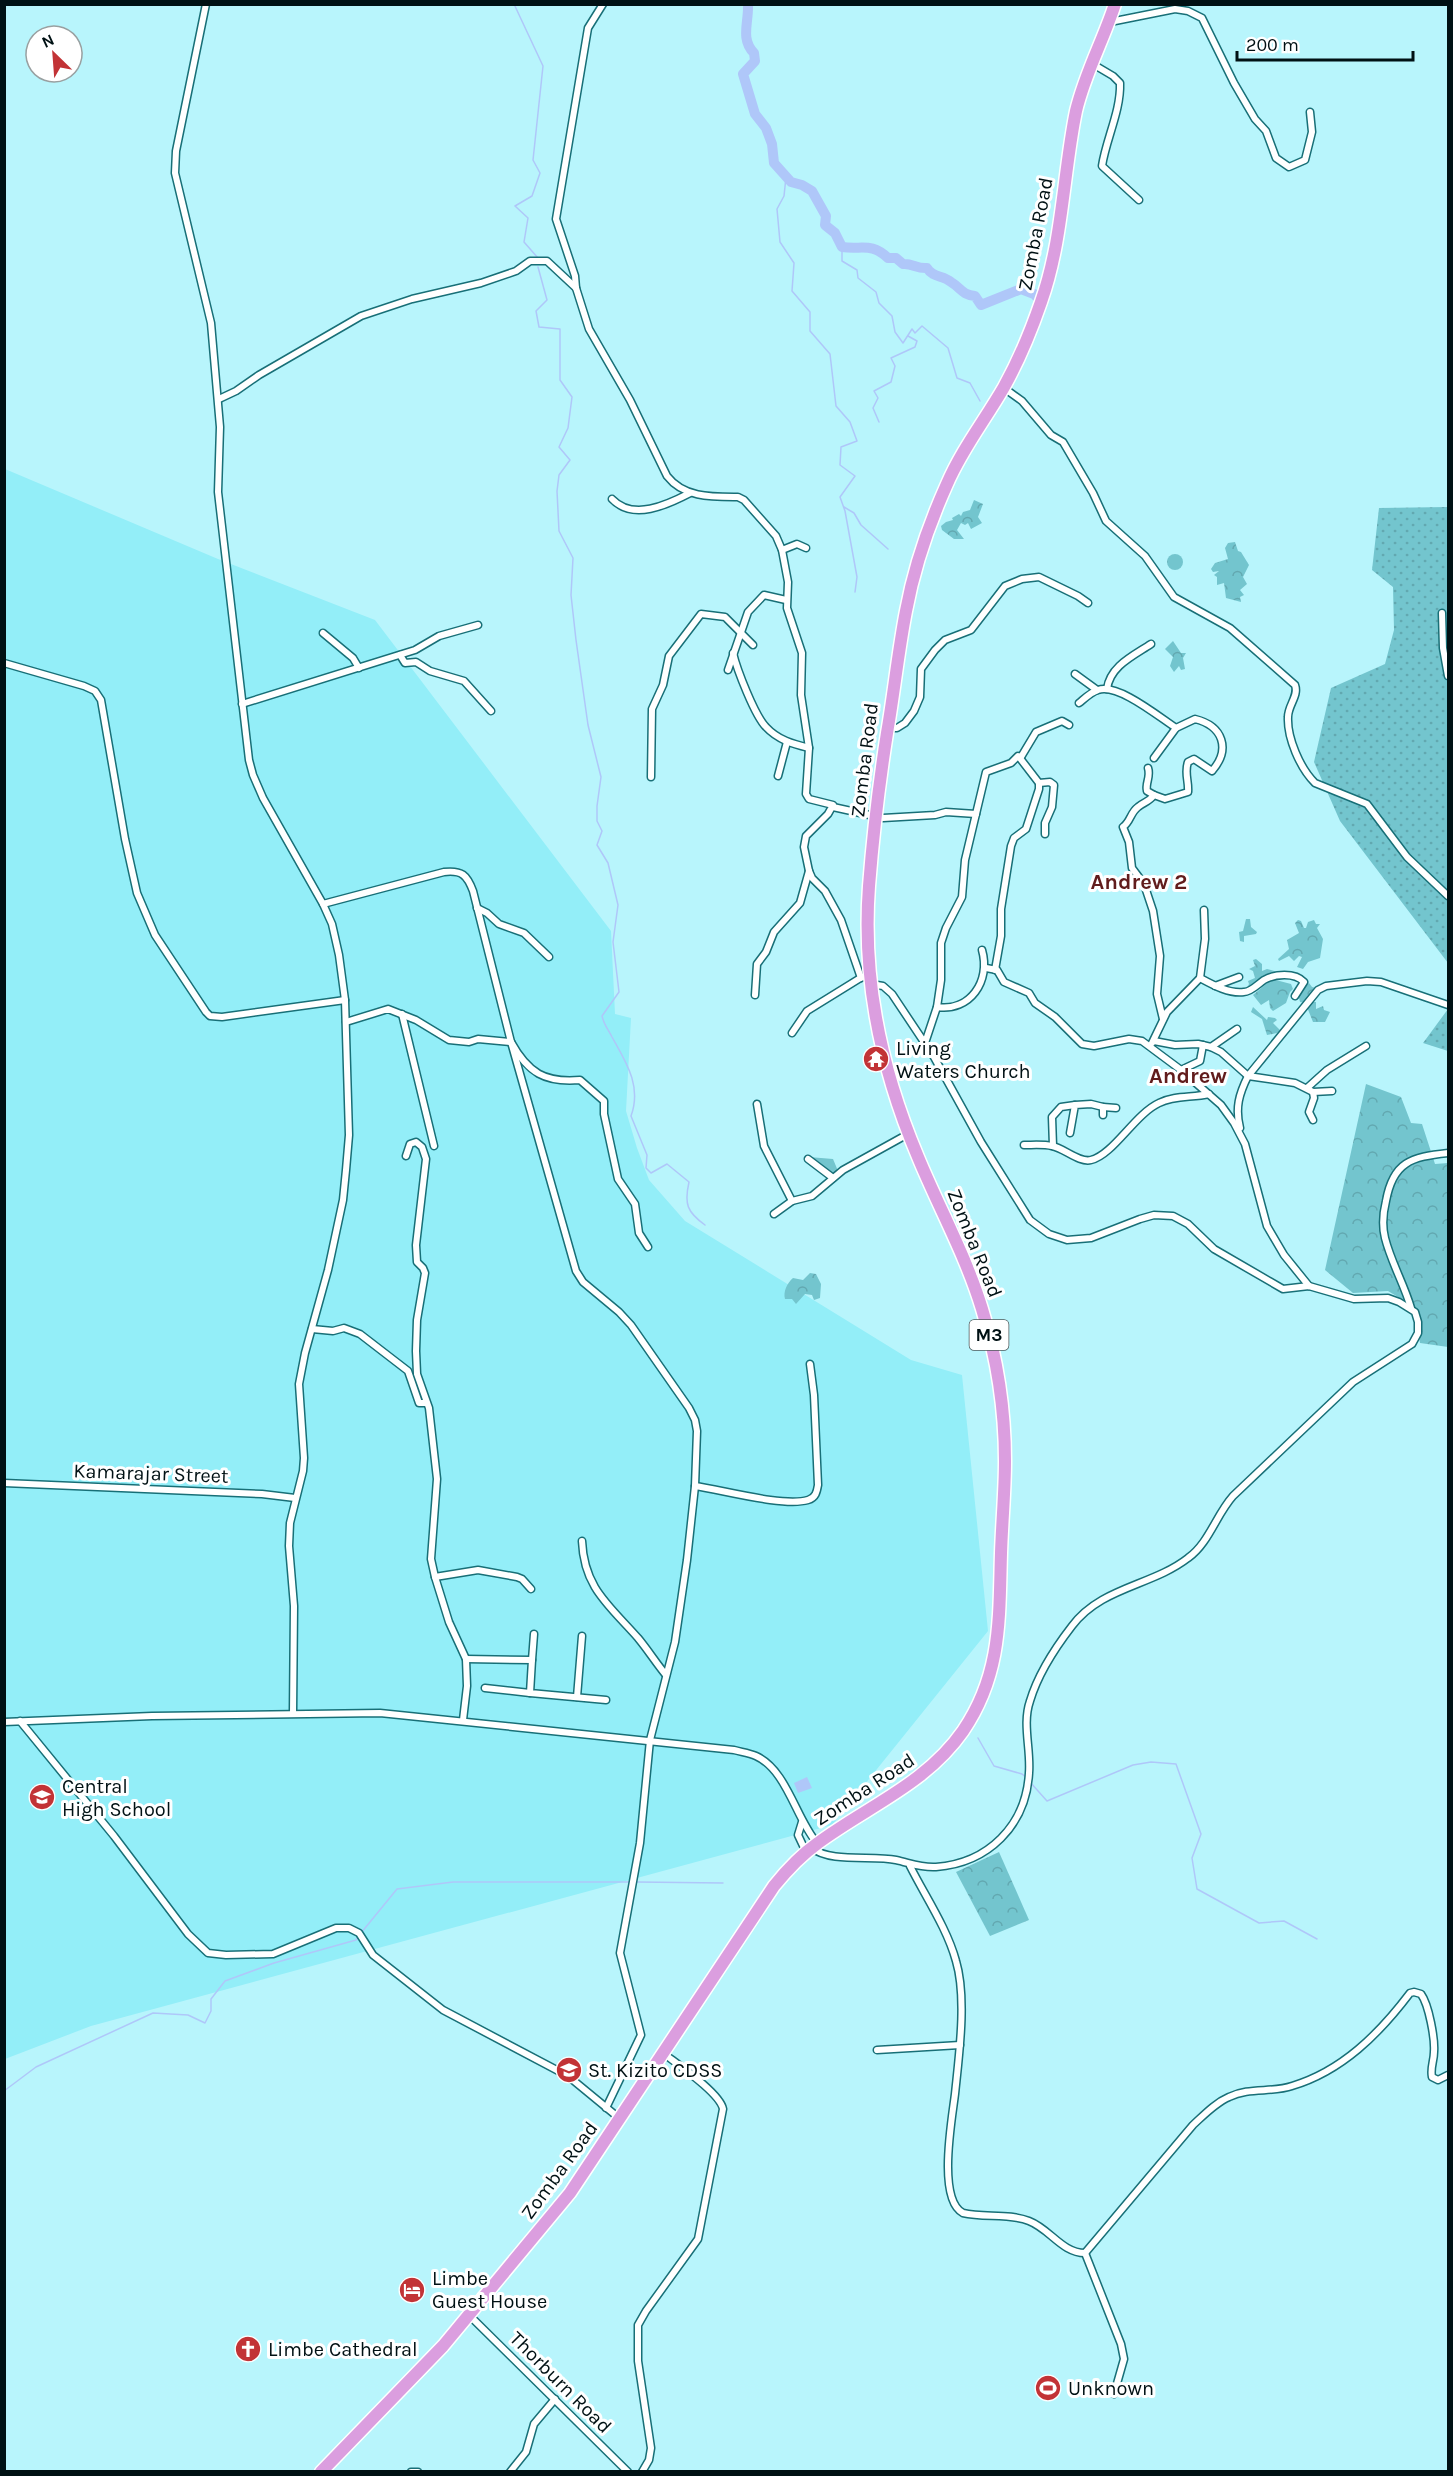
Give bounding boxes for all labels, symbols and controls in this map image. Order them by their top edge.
north arrow [24,24,84,84]
scale bar [1237,24,1412,62]
text: N [39,30,57,52]
text: 200 m [1246,34,1299,56]
street label: Zomba Road [1013,175,1058,293]
street label: Zomba Road [846,702,883,819]
district label: Andrew 2 [1091,869,1187,895]
place label: Living Waters Church [896,1037,1031,1083]
temple icon: Living Waters Church [861,1044,891,1074]
district label: Andrew [1149,1063,1227,1089]
street label: Zomba Road [942,1186,1007,1301]
road number: M3 [970,1320,1008,1350]
street label: Kamarajar Street [73,1459,229,1488]
street label: Zomba Road [810,1748,919,1830]
place label: Central High School [62,1775,171,1821]
school or university icon: Central High School [27,1782,57,1812]
school or university icon: St. Kizito CDSS [554,2055,584,2085]
place label: St. Kizito CDSS [588,2059,722,2082]
street label: Zomba Road [516,2117,603,2224]
place label: Limbe Guest House [432,2267,547,2313]
hotel icon: Limbe Guest House [397,2275,427,2305]
street label: Thorburn Road [505,2327,616,2438]
church icon: Limbe Cathedral [233,2334,263,2364]
place label: Limbe Cathedral [268,2338,418,2361]
sports icon: Unknown [1033,2373,1063,2403]
place label: Unknown [1068,2377,1154,2400]

